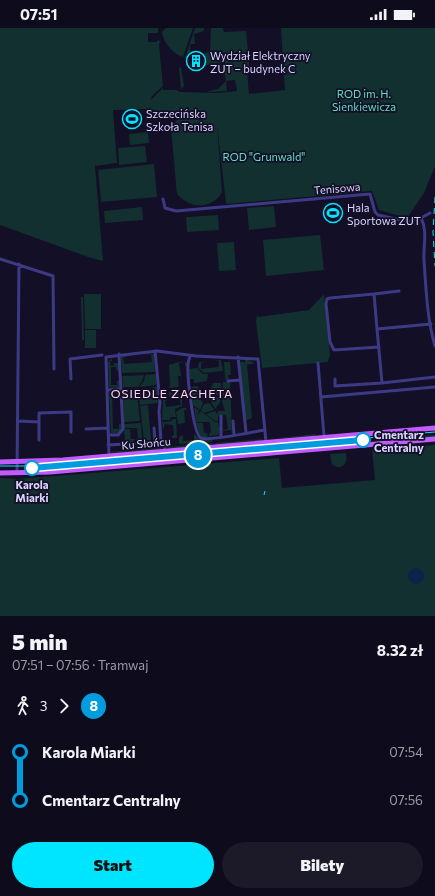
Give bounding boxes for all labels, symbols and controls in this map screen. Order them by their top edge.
text: 07:51 [20,5,58,23]
place label: Wydział Elektryczny ZUT – budynek C [210,49,311,75]
building icon: Wydział Elektryczny ZUT – budynek C [185,50,207,72]
park label: ROD im. H. Sienkiewicza [332,87,396,113]
place label: Szczecińska Szkoła Tenisa [146,107,213,133]
sports icon: Szczecińska Szkoła Tenisa [121,108,143,130]
park label: ROD "Grunwald" [223,150,305,163]
street label: Tenisowa [313,179,361,197]
place label: Hala Sportowa ZUT [347,201,421,227]
sports icon: Hala Sportowa ZUT [322,202,344,224]
district label: OSIEDLE ZACHĘTA [111,386,233,400]
place label: Cmentarz Centralny [374,428,424,454]
marker: Cmentarz Centralny [355,432,371,448]
street label: Ku Słońcu [121,434,171,452]
line badge: 8 [185,442,211,468]
text: 8 [194,446,202,463]
marker: Karola Miarki [24,460,40,476]
place label: Karola Miarki [15,478,49,504]
text: 5 min [12,628,68,655]
text: 8.32 zł [377,641,423,659]
text: 07:51 – 07:56 · Tramwaj [12,657,149,673]
icon: walk [12,695,34,717]
icon: forward [53,695,75,717]
text: 8 [89,697,98,714]
text: 3 [40,698,47,714]
text: Karola Miarki [42,743,136,761]
text: 07:54 [389,744,423,760]
text: Cmentarz Centralny [42,791,181,809]
text: 07:56 [389,792,423,808]
button: Start [12,842,214,888]
button: Bilety [222,842,423,888]

